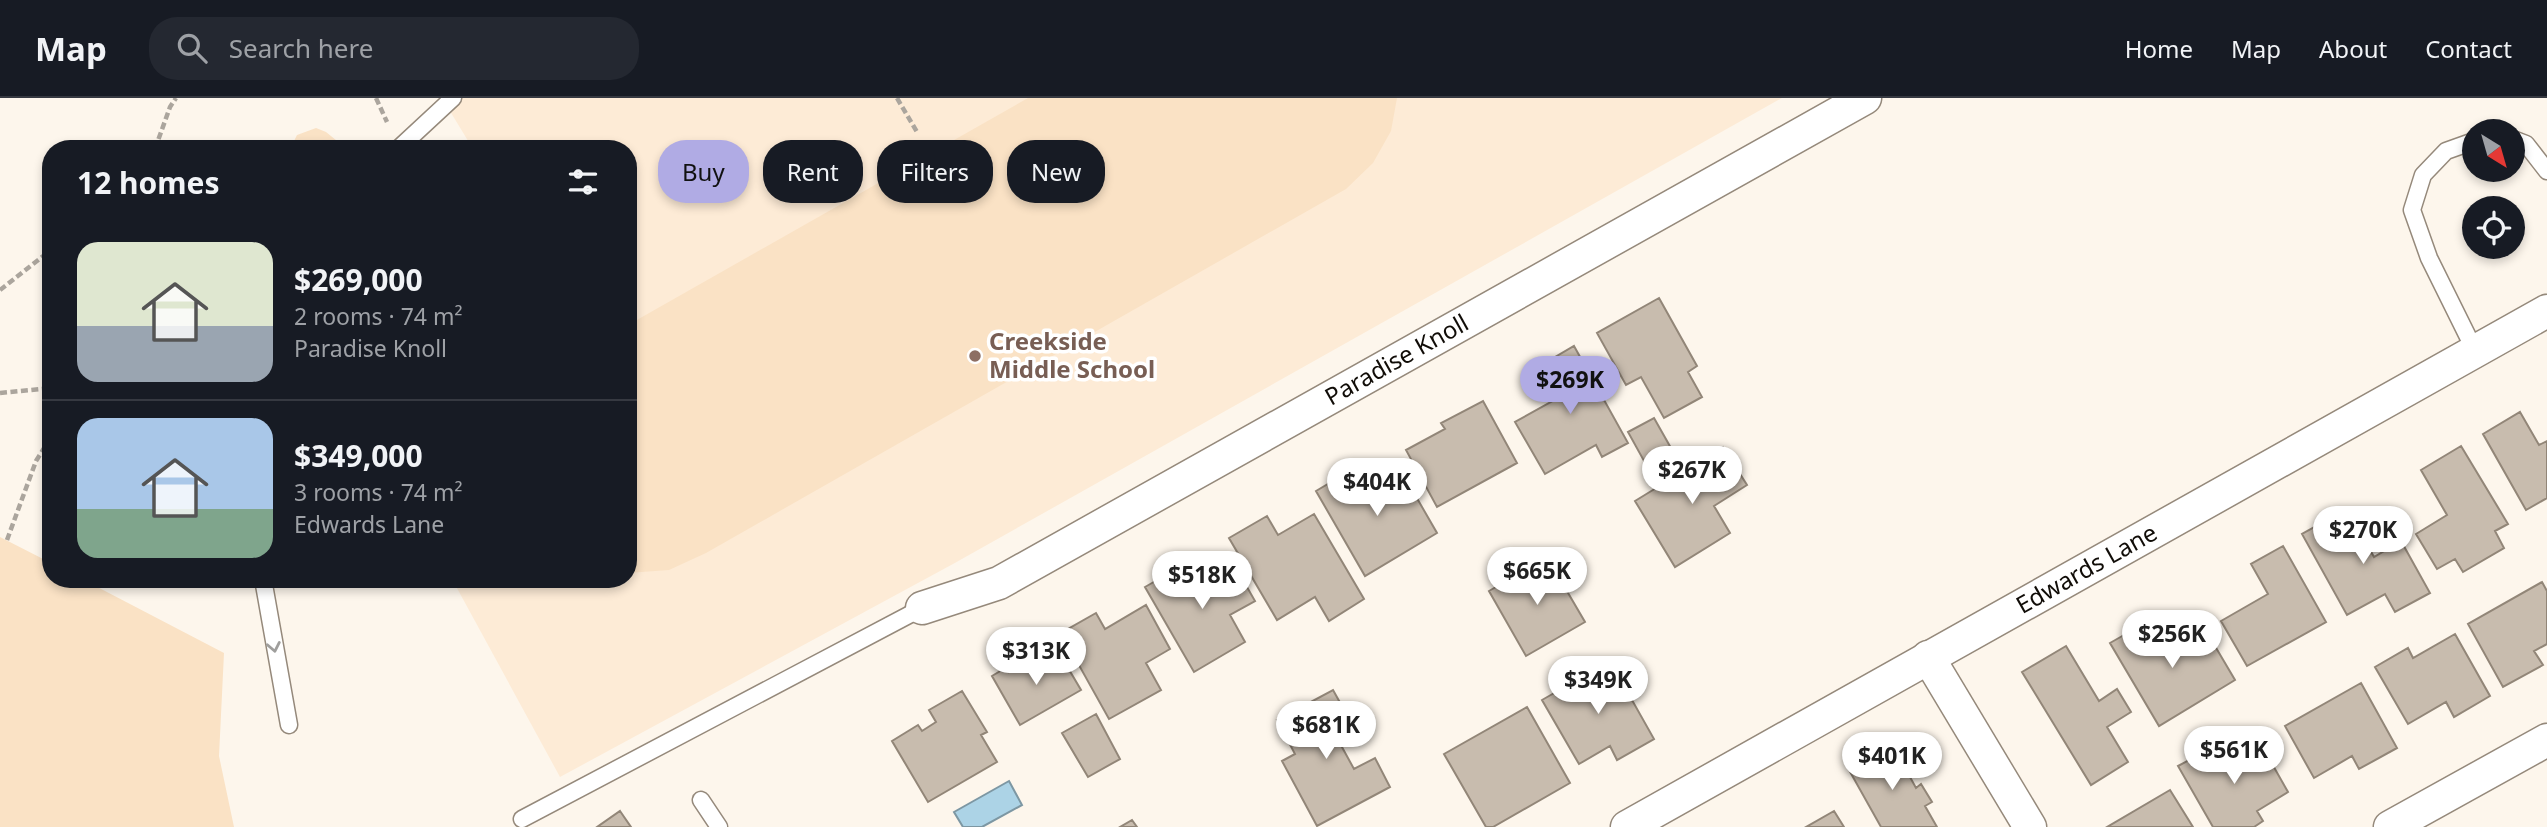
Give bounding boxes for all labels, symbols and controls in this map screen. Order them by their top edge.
search box [149,17,639,80]
text: Map [35,26,107,71]
icon: search [173,29,211,67]
text: Search here [229,30,373,66]
text: Home [2125,32,2193,65]
text: Map [2231,32,2281,65]
text: About [2319,32,2387,65]
text: Contact [2425,32,2512,65]
north arrow [2462,119,2525,182]
map controls [2462,119,2525,259]
chip: Buy [658,140,749,203]
chip: Rent [763,140,863,203]
chip: Filters [877,140,993,203]
chip: New [1007,140,1105,203]
text: 12 homes [77,162,220,203]
icon: filters [564,163,602,201]
button: locate [2462,196,2525,259]
text: $269,000 [294,259,423,300]
icon: home [133,270,217,354]
text: 2 rooms · 74 m² [294,300,463,332]
street label: Paradise Knoll [1318,305,1474,412]
place label: Creekside Middle School [989,324,1155,385]
text: Paradise Knoll [294,332,447,364]
marker: Creekside Middle School [967,348,983,364]
pin: $269K [1521,356,1619,416]
text: $269K [1536,363,1604,395]
text: $349,000 [294,435,423,476]
icon: home [133,446,217,530]
pin: $267K [1643,446,1741,506]
text: $267K [1658,453,1726,485]
pin: $404K [1328,458,1426,518]
text: $404K [1343,465,1411,497]
text: 3 rooms · 74 m² [294,476,463,508]
pin: $270K [2314,506,2412,566]
text: Edwards Lane [294,508,444,540]
text: $270K [2329,513,2397,545]
street label: Edwards Lane [2009,515,2162,621]
pin: $665K [1488,547,1586,607]
pin: $518K [1153,552,1251,611]
text: $665K [1503,554,1571,586]
text: $518K [1168,558,1236,590]
pin: $256K [2123,610,2221,670]
text: $256K [2138,617,2206,649]
pin: $313K [987,628,1085,687]
text: $313K [1002,634,1070,666]
one-way arrow [266,641,281,653]
pin: $349K [1549,656,1647,716]
text: $349K [1564,663,1632,695]
pin: $681K [1277,702,1375,761]
text: $681K [1292,708,1360,740]
pin: $561K [2185,726,2283,786]
pin: $401K [1843,732,1941,792]
text: $561K [2200,733,2268,765]
text: $401K [1858,739,1926,771]

